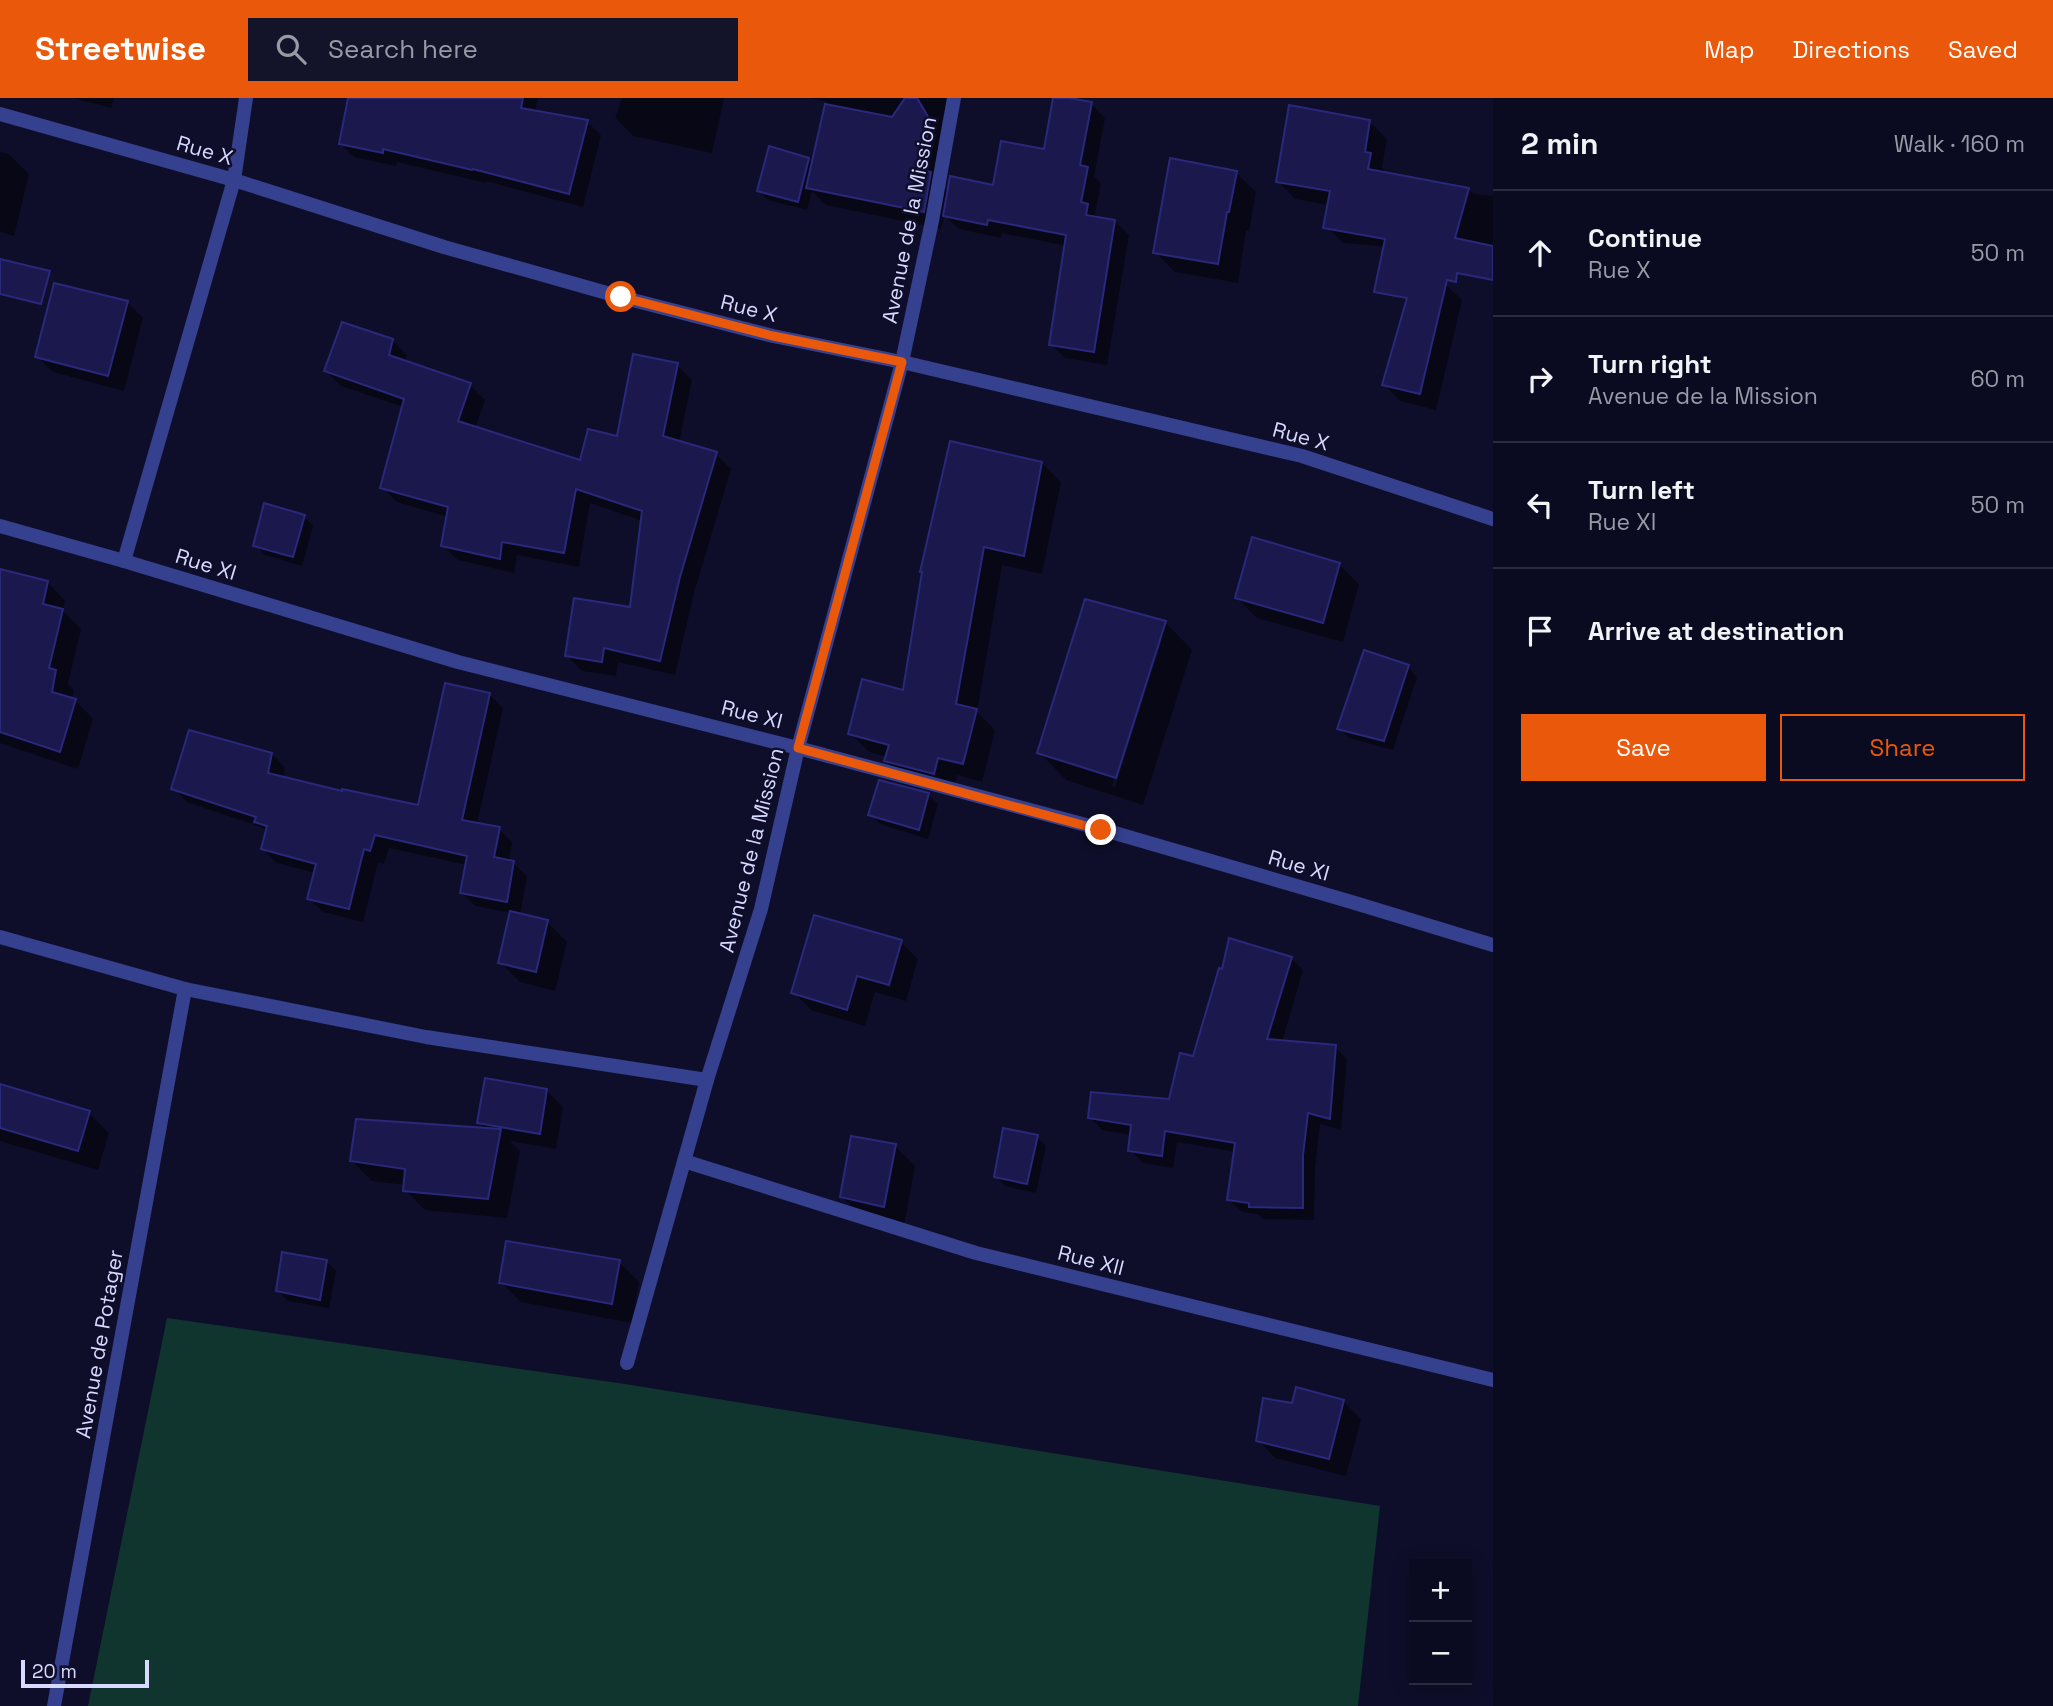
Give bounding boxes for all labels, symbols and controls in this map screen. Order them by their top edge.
search box [248,18,738,81]
text: Streetwise [35,28,206,70]
icon: search [272,30,310,68]
text: Search here [328,32,478,66]
text: Map [1704,34,1754,65]
text: Directions [1792,34,1910,65]
text: Saved [1948,34,2018,65]
street label: Avenue de la Mission [876,114,942,326]
text: 2 min [1521,124,1599,163]
street label: Rue X [174,129,236,171]
text: Walk · 160 m [1894,129,2025,159]
text: Continue [1588,221,1702,255]
icon: ahead [1521,234,1559,272]
text: 50 m [1971,238,2025,268]
text: Rue X [1588,255,1651,285]
route start [605,281,636,312]
street label: Rue X [718,288,780,328]
text: Turn right [1588,347,1712,381]
icon: right [1521,360,1559,398]
text: 60 m [1970,364,2025,394]
text: Avenue de la Mission [1588,381,1818,411]
street label: Rue X [1270,416,1332,456]
text: Turn left [1588,473,1695,507]
icon: left [1521,486,1559,524]
text: 50 m [1971,490,2025,520]
text: Rue XI [1588,507,1656,537]
street label: Rue XI [172,542,240,586]
icon: arrive [1521,612,1559,650]
text: Arrive at destination [1588,614,1845,648]
street label: Rue XI [718,693,786,735]
button: Save [1521,714,1766,781]
button: Share [1780,714,2025,781]
street label: Avenue de la Mission [713,745,789,955]
route end [1085,814,1116,845]
street label: Rue XI [1265,843,1333,887]
street label: Rue XII [1055,1239,1127,1281]
street label: Avenue de Potager [69,1248,129,1440]
map controls [1409,1559,1472,1685]
button: + [1409,1559,1472,1622]
button: − [1409,1622,1472,1685]
scale bar [21,1657,149,1689]
text: 20 m [32,1659,77,1684]

